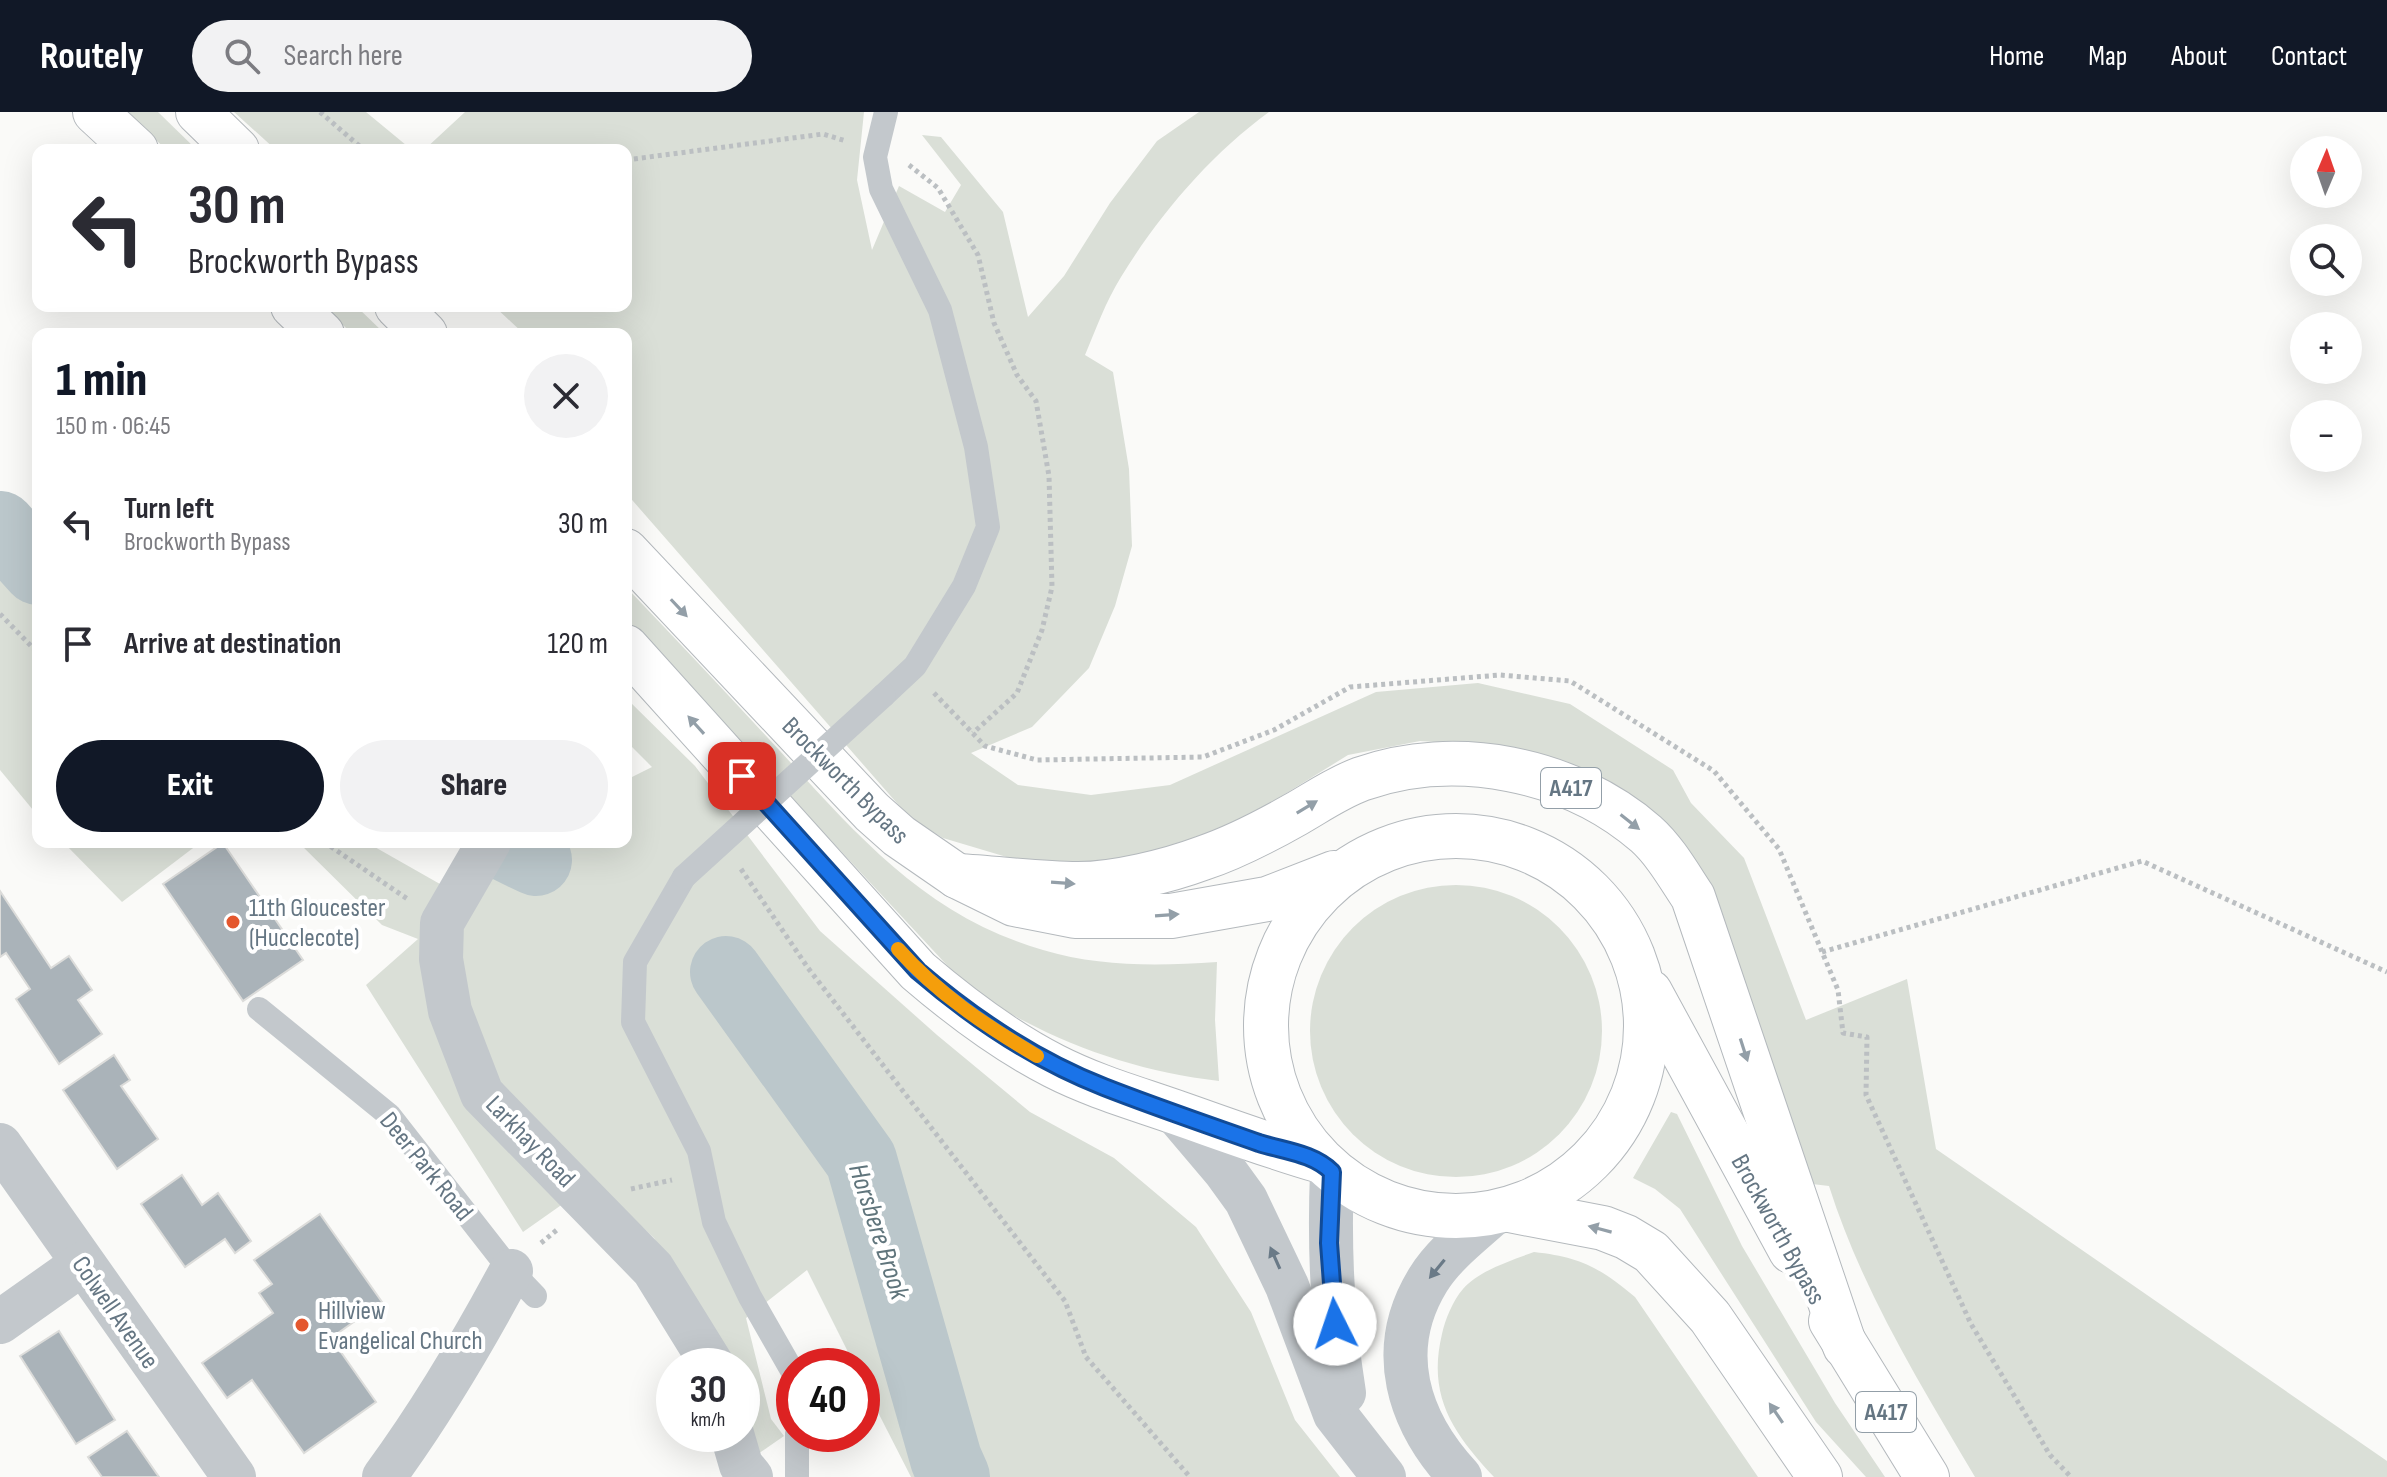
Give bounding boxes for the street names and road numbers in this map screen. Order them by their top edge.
street label: Brockworth Bypass [775,711,915,851]
road number: A417 [1541,768,1601,808]
street label: Larkhay Road [479,1090,581,1194]
street label: Deer Park Road [373,1106,479,1228]
street label: Brockworth Bypass [1724,1149,1832,1310]
street label: Colwell Avenue [65,1251,165,1375]
road number: A417 [1856,1392,1916,1432]

